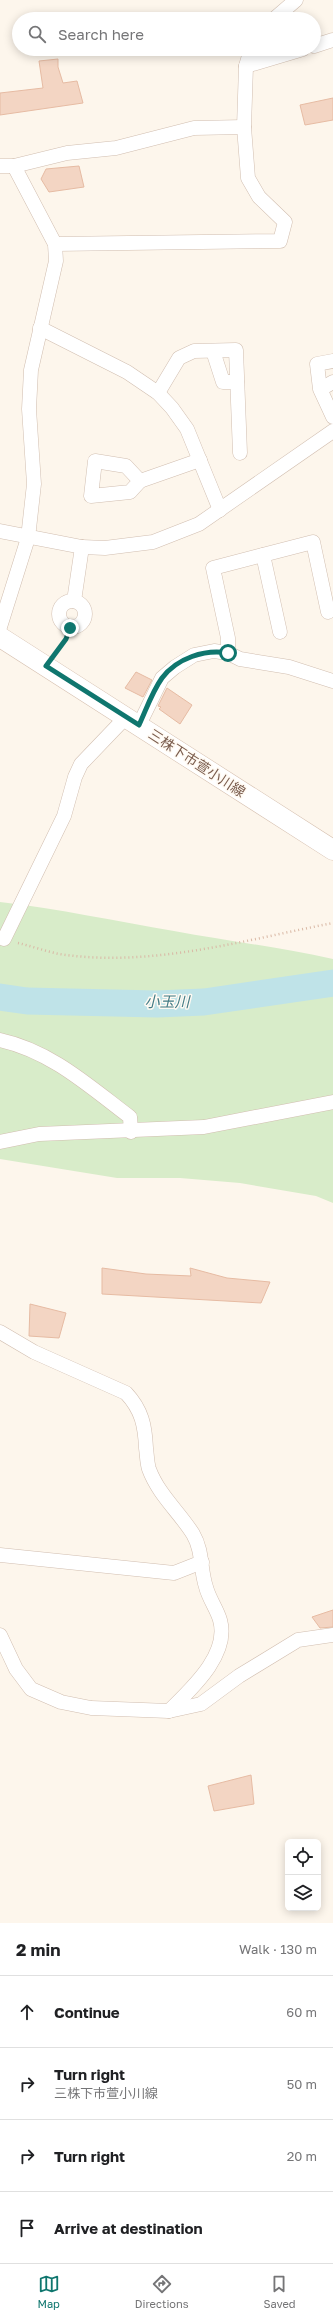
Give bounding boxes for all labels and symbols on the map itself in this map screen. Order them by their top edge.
route end [61,619,79,637]
route start [219,644,237,662]
street label: 三株下市萱小川線 [146,725,249,800]
water label: 小玉川 [144,992,191,1010]

